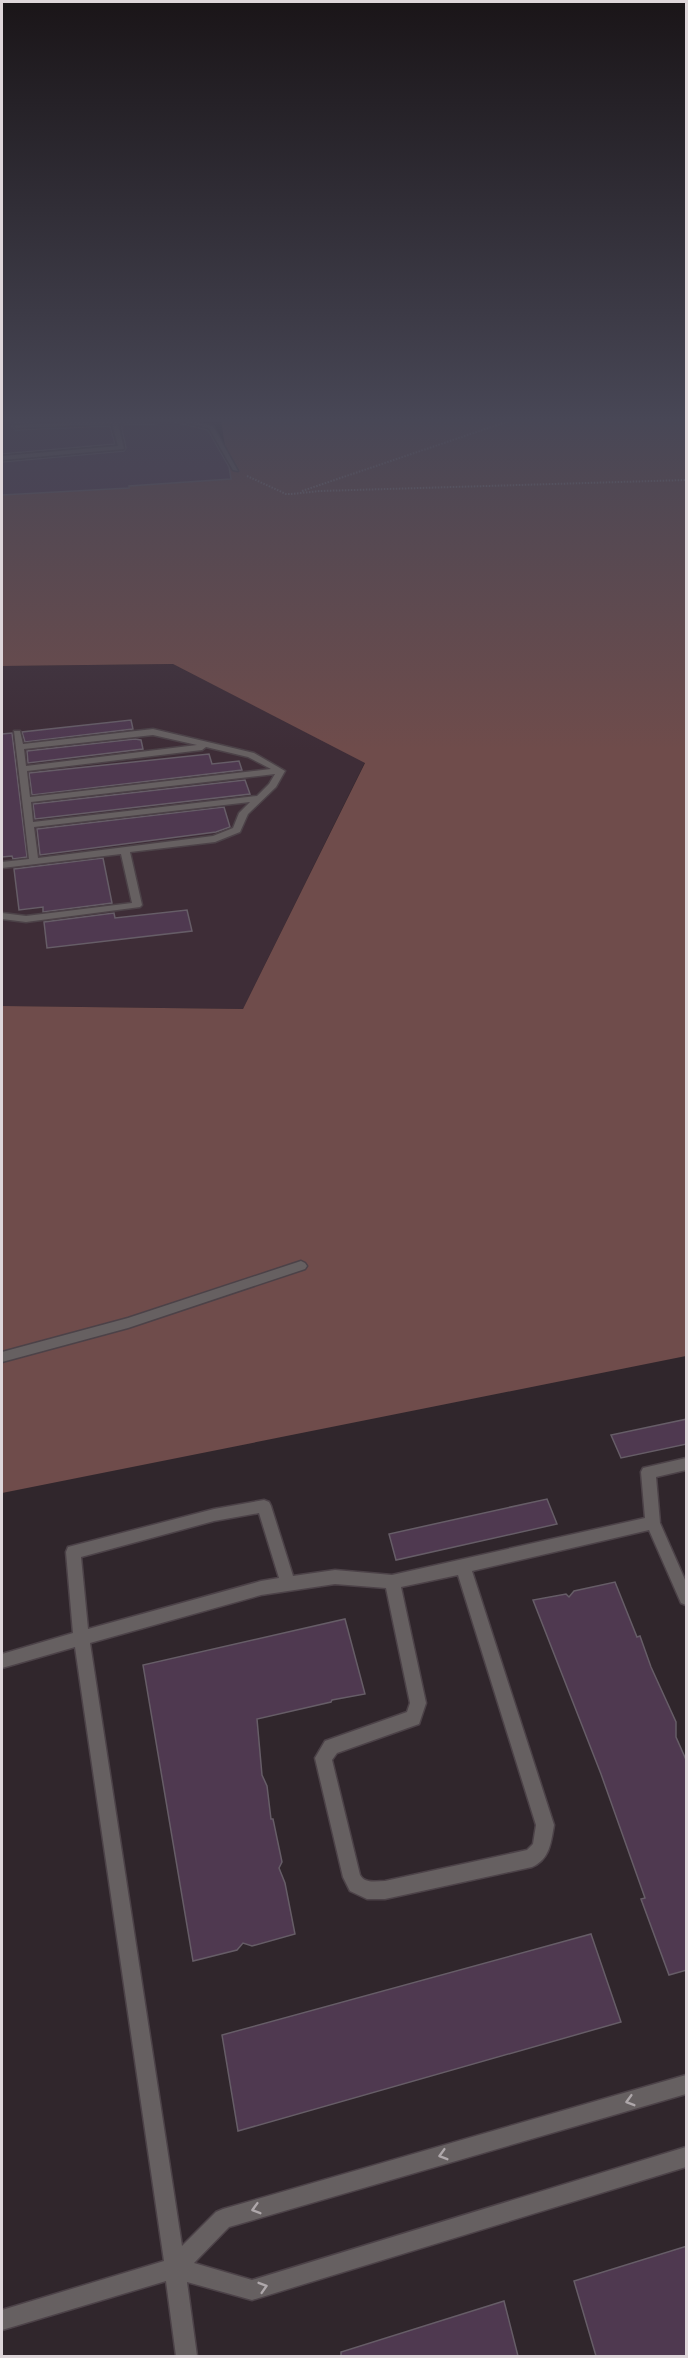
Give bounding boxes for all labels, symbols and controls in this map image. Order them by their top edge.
one-way arrow [625,2093,635,2106]
one-way arrow [438,2148,449,2160]
one-way arrow [251,2202,262,2214]
one-way arrow [257,2282,268,2294]

